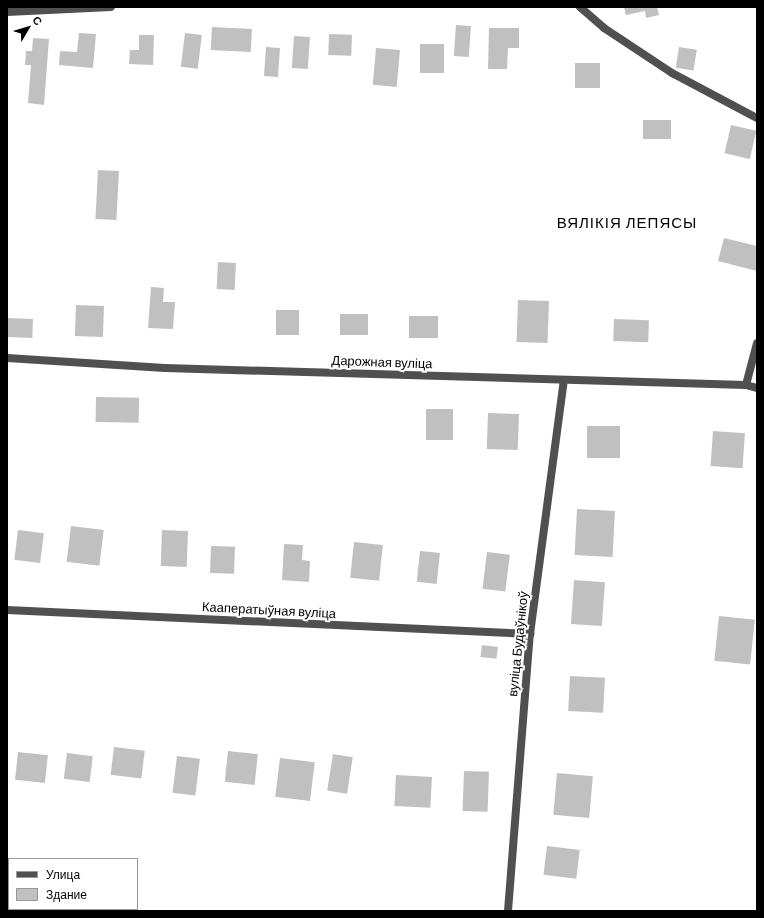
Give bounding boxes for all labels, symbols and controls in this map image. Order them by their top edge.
north arrow [8,8,48,48]
text: С [30,13,45,27]
district label: ВЯЛІКІЯ ЛЕПЯСЫ [557,214,697,232]
street label: Дарожная вуліца [331,352,433,372]
street label: вуліца Будаўнікоў [505,591,531,697]
street label: Кааператыўная вуліца [202,599,336,621]
legend [8,858,138,910]
text: Улица [46,867,80,881]
text: Здание [46,887,87,901]

